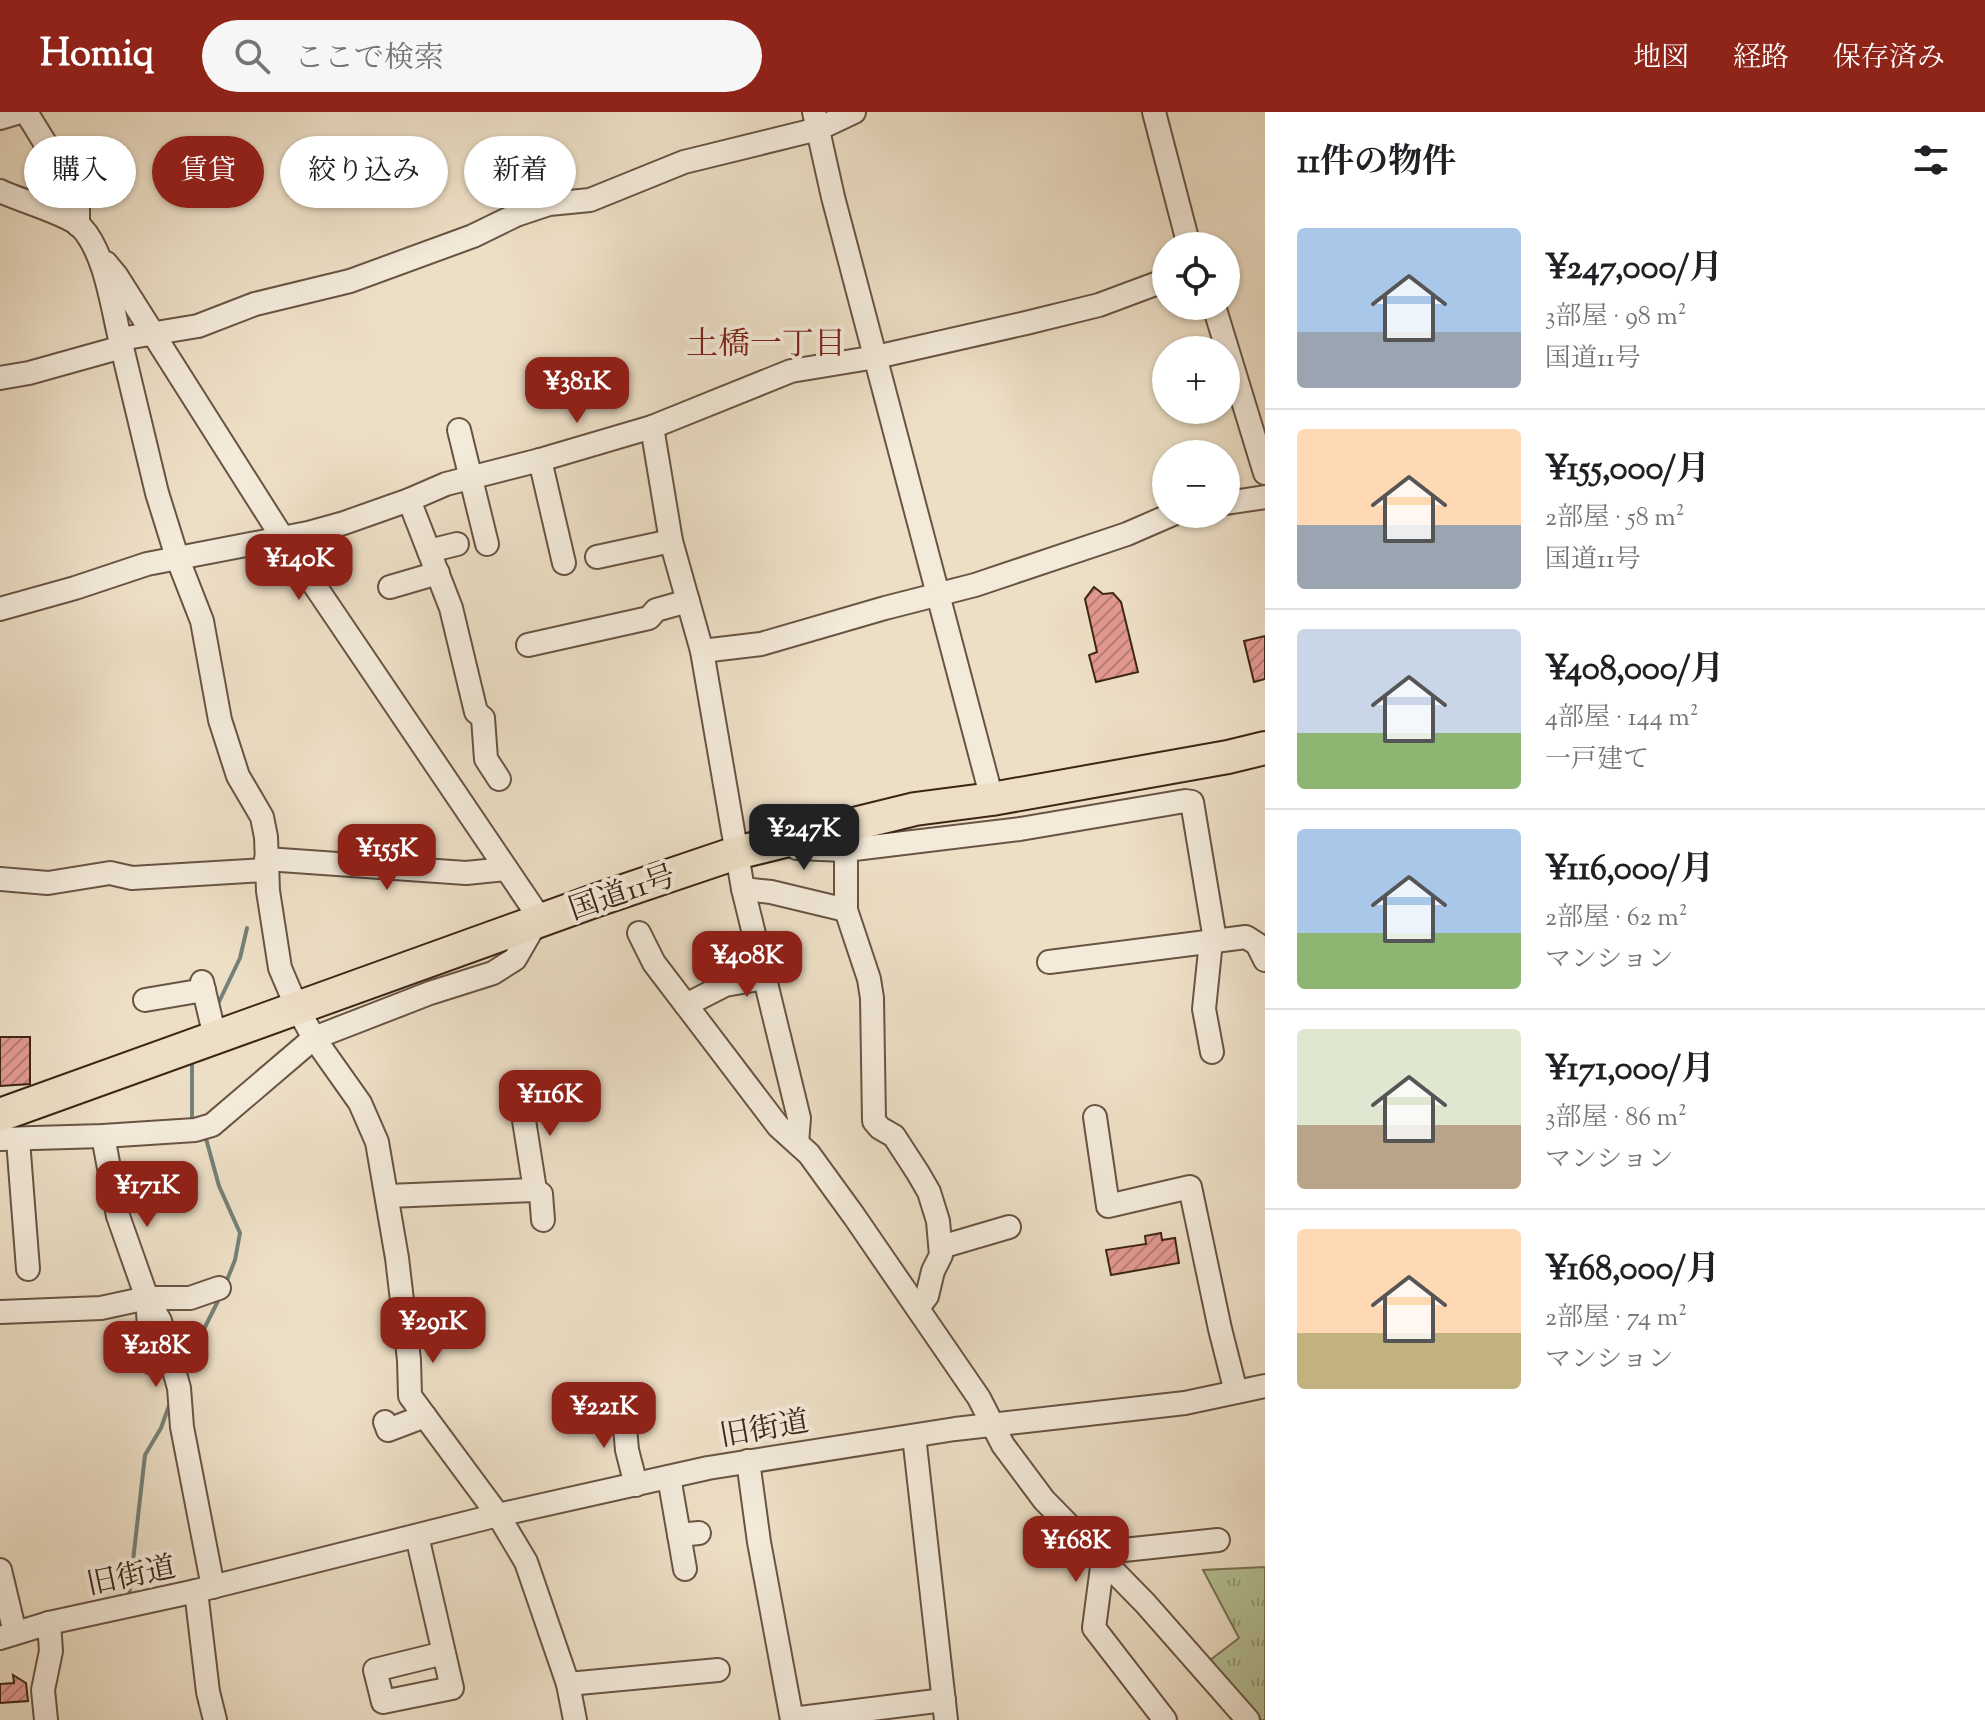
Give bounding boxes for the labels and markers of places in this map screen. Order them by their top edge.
pin: ¥381K [521,357,633,425]
pin: ¥140K [243,534,355,602]
pin: ¥247K [748,804,860,872]
pin: ¥155K [331,824,443,892]
pin: ¥408K [691,931,803,999]
pin: ¥116K [494,1070,606,1138]
pin: ¥171K [91,1161,203,1229]
pin: ¥291K [377,1297,489,1365]
pin: ¥218K [100,1321,212,1389]
pin: ¥221K [548,1382,660,1450]
pin: ¥168K [1020,1516,1132,1584]

